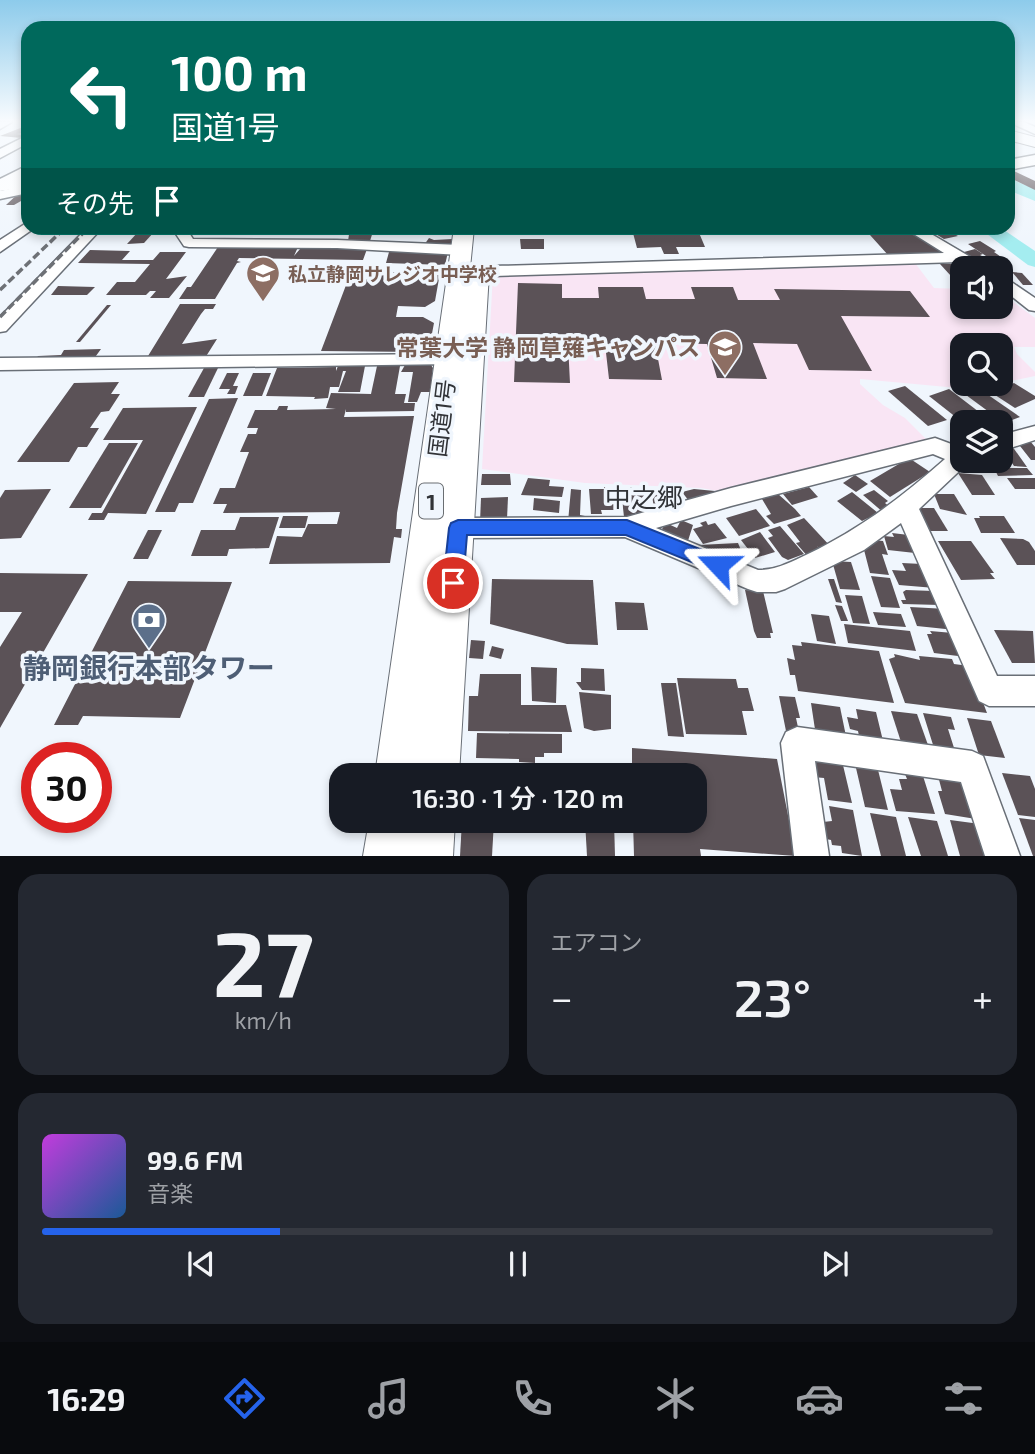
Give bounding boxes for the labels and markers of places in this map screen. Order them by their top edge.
school or university icon: 私立静岡サレジオ中学校 [244,254,282,303]
place label: 私立静岡サレジオ中学校 [288,262,497,285]
school or university icon: 常葉大学 静岡草薙キャンパス [706,328,744,377]
place label: 常葉大学 静岡草薙キャンパス [396,333,700,361]
pin [423,553,483,613]
bank icon: 静岡銀行本部タワー [130,601,168,650]
place label: 静岡銀行本部タワー [23,650,275,684]

